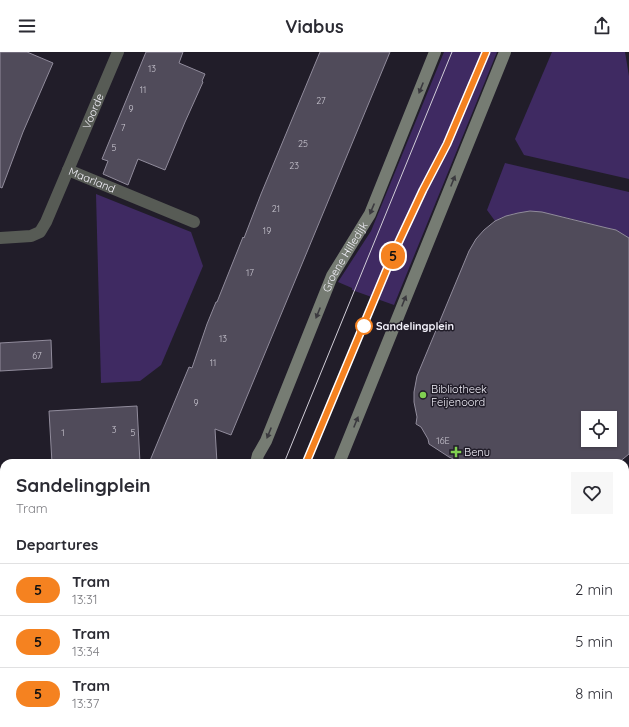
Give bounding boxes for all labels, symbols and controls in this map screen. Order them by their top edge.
icon: menu [16,15,38,37]
text: Viabus [285,15,344,38]
icon: share [591,15,613,37]
house number: 13 [148,63,156,74]
one-way arrow [417,83,423,95]
house number: 11 [140,84,146,95]
street label: Voorde [79,91,107,131]
house number: 27 [316,95,326,106]
house number: 9 [128,103,134,114]
house number: 7 [121,122,126,133]
house number: 25 [298,138,308,149]
house number: 5 [112,142,117,153]
house number: 23 [289,160,299,171]
street label: Maarland [67,164,117,196]
one-way arrow [450,174,456,186]
house number: 21 [272,203,280,214]
one-way arrow [369,203,375,214]
street label: Groene Hilledijk [319,219,371,294]
house number: 19 [263,225,271,236]
line badge: 5 [380,243,406,269]
text: 5 [389,247,397,265]
house number: 17 [246,267,254,278]
one-way arrow [402,295,408,307]
one-way arrow [314,307,320,319]
marker: Sandelingplein [355,317,373,335]
place label: Sandelingplein [376,319,454,333]
house number: 13 [219,333,227,344]
house number: 67 [32,350,42,361]
house number: 11 [210,357,216,368]
place label: Bibliotheek Feijenoord [431,382,487,409]
marker: Bibliotheek Feijenoord [418,390,428,400]
house number: 9 [193,397,199,408]
map controls [581,411,617,447]
button: locate [581,411,617,447]
one-way arrow [353,416,359,428]
house number: 3 [112,424,117,435]
house number: 1 [61,427,65,438]
house number: 5 [131,427,136,438]
one-way arrow [266,428,272,439]
house number: 16E [436,435,450,446]
place label: Benu [464,445,490,459]
marker: Benu [451,447,461,457]
button: heart [571,472,613,514]
text: Sandelingplein [16,473,151,497]
text: Tram [16,500,48,516]
text: Departures [16,535,98,554]
text: Tram [72,572,110,591]
text: 2 min [575,580,613,599]
text: 5 [34,581,42,599]
text: 13:31 [72,591,98,607]
text: Tram [72,624,110,643]
text: 5 min [575,632,613,651]
text: 5 [34,633,42,651]
text: 13:34 [72,643,100,659]
text: Tram [72,676,110,695]
text: 8 min [575,684,613,703]
text: 5 [34,685,42,703]
text: 13:37 [72,695,100,711]

